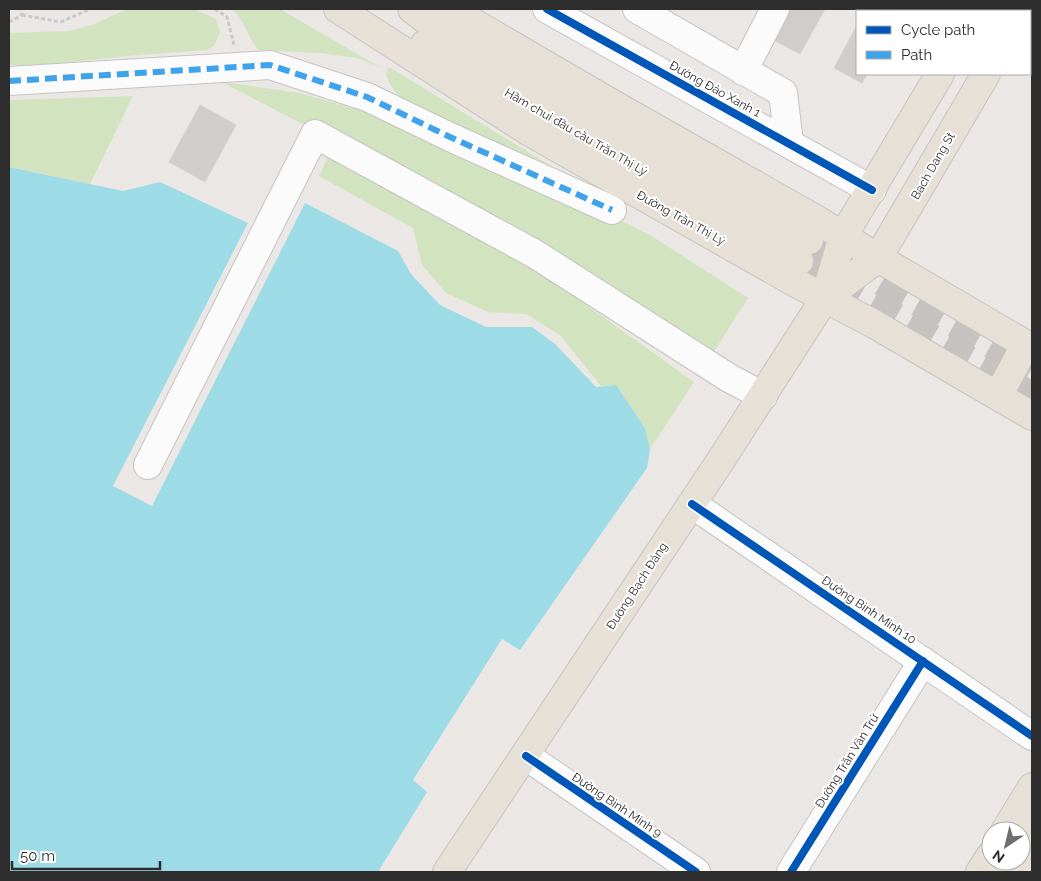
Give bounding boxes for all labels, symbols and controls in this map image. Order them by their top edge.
legend [856,10,1031,75]
text: Cycle path [901,21,975,39]
text: Path [901,46,932,64]
street label: Đường Đảo Xanh 1 [667,58,763,120]
street label: Hầm chui đầu cầu Trần Thị Lý [502,85,650,179]
street label: Bach Dang St [908,130,958,202]
street label: Đường Trần Thị Lý [634,188,728,248]
street label: Đường Bạch Đằng [604,540,670,632]
street label: Đường Bình Minh 10 [819,573,919,647]
street label: Đường Trần Văn Trứ [812,711,882,811]
street label: Đường Bình Minh 9 [569,770,665,840]
north arrow [981,821,1031,871]
scale bar [12,838,160,870]
text: 50 m [20,847,55,865]
text: N [990,847,1008,866]

